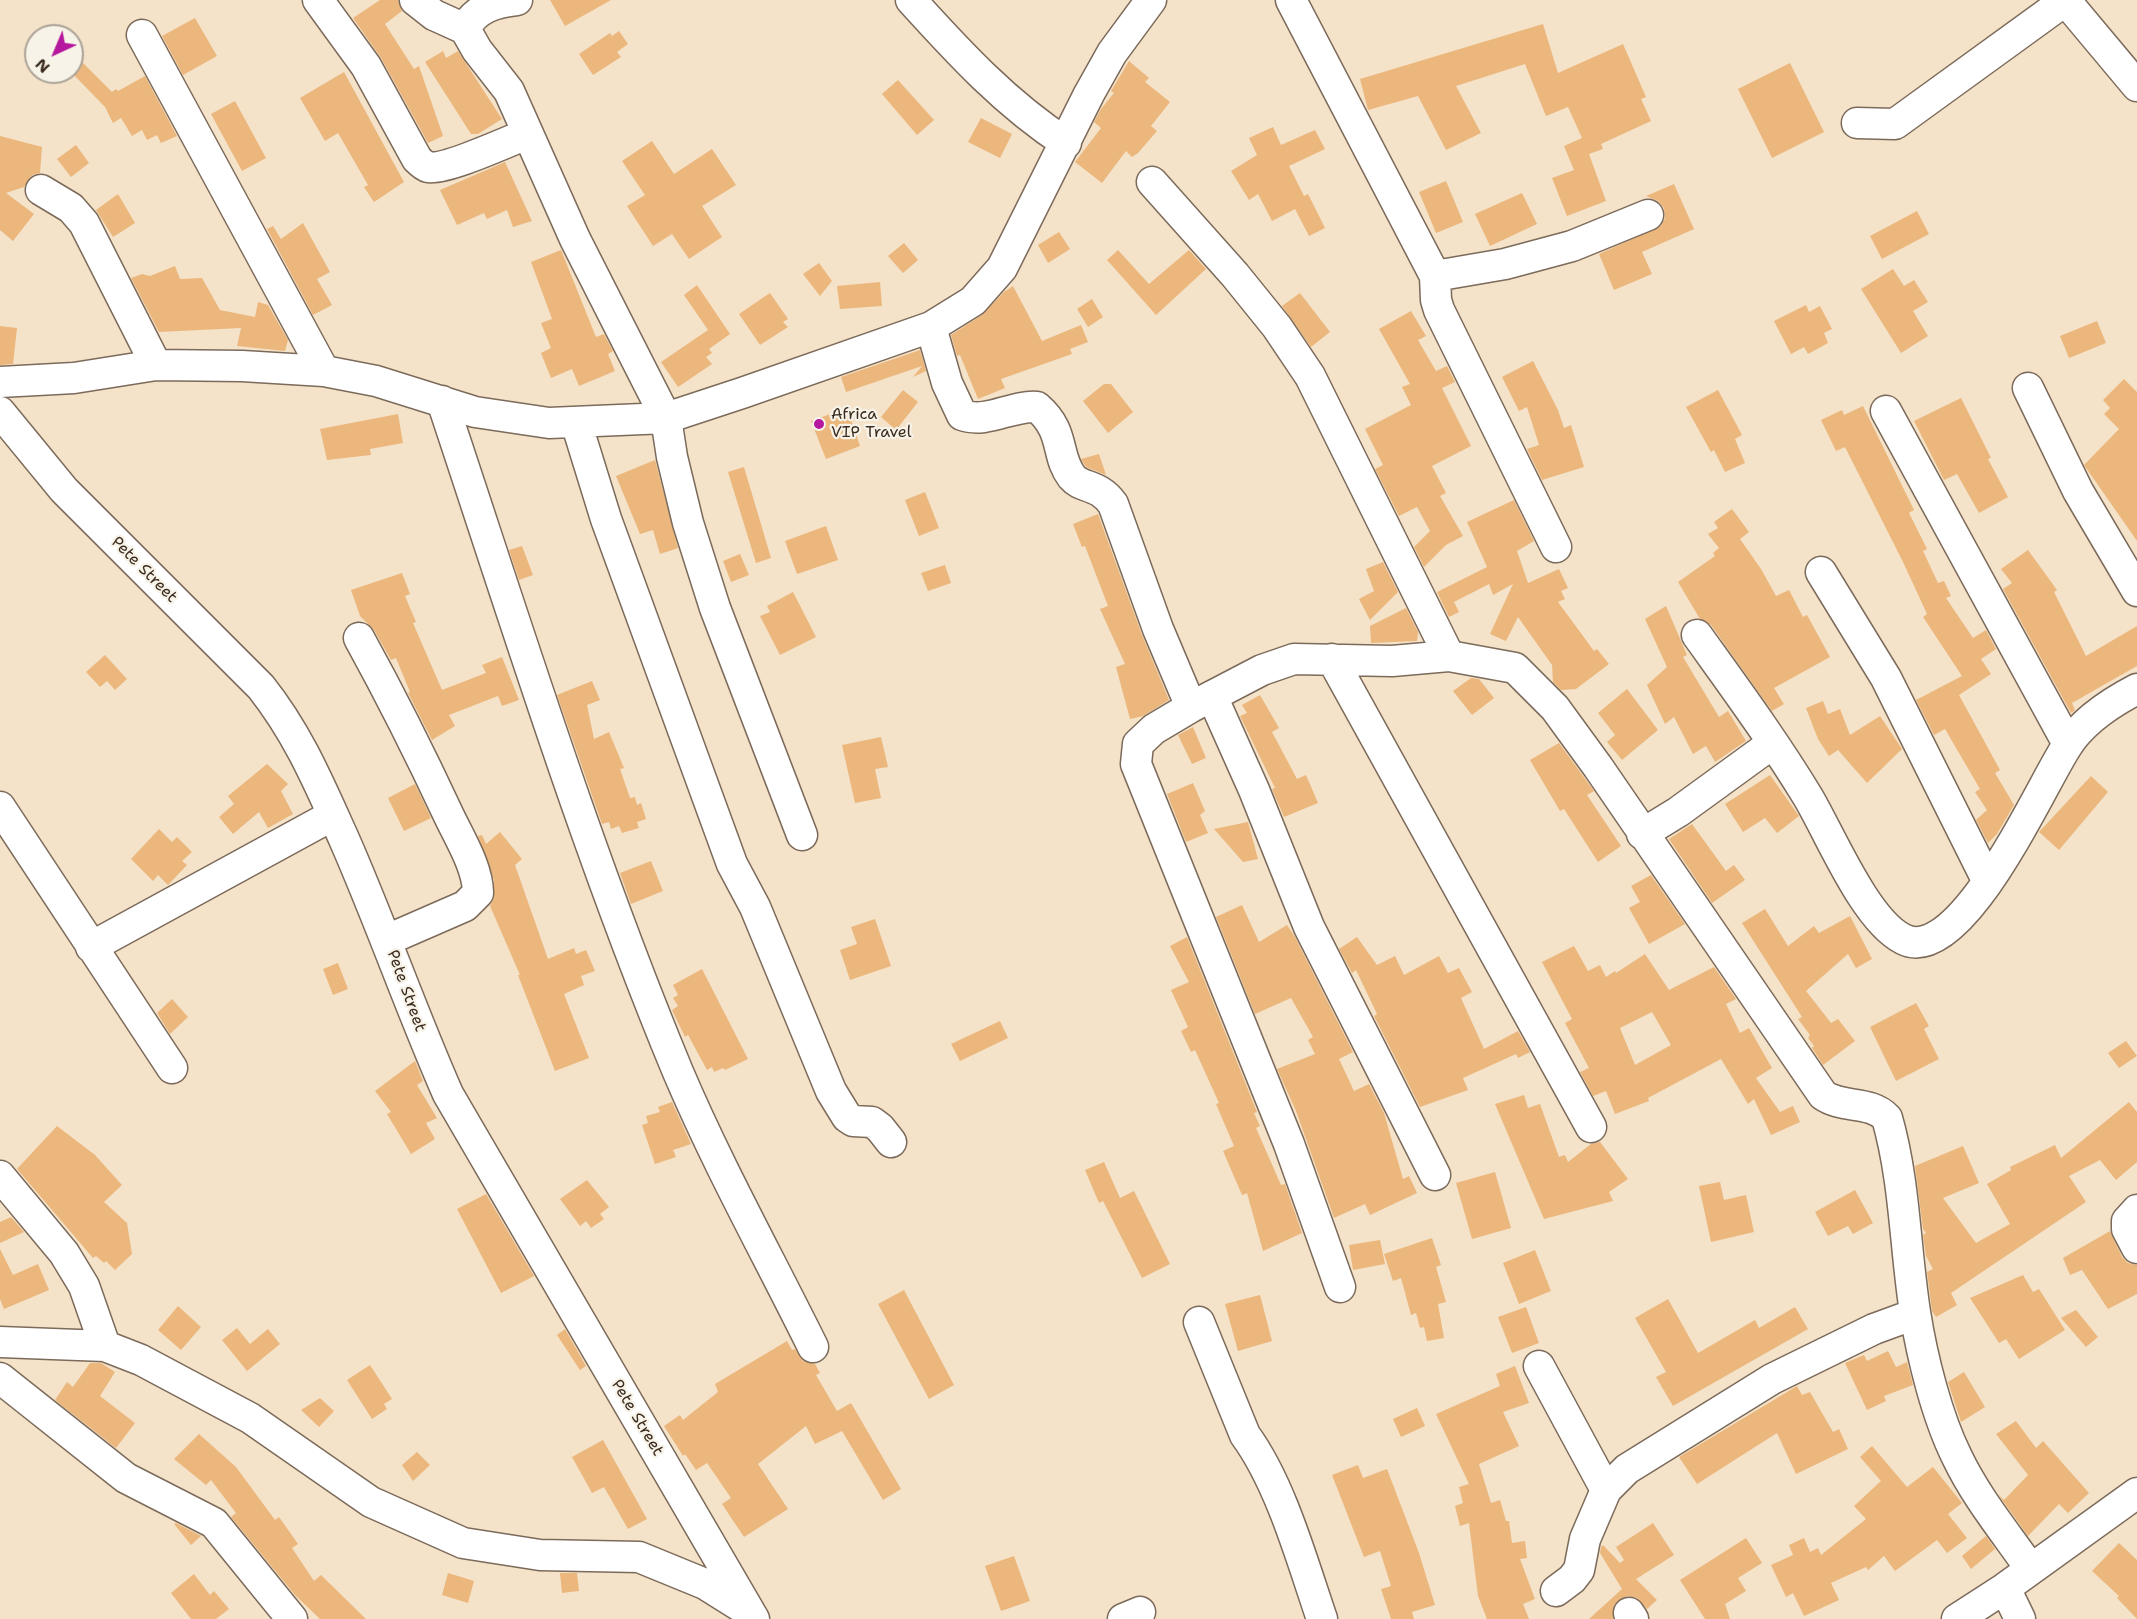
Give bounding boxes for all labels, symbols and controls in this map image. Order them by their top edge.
north arrow [24,24,84,84]
text: N [31,54,54,78]
place label: Africa VIP Travel [831,405,912,443]
marker: Africa VIP Travel [812,417,826,431]
street label: Pete Street [107,533,181,607]
street label: Pete Street [382,948,430,1034]
street label: Pete Street [607,1376,667,1460]

